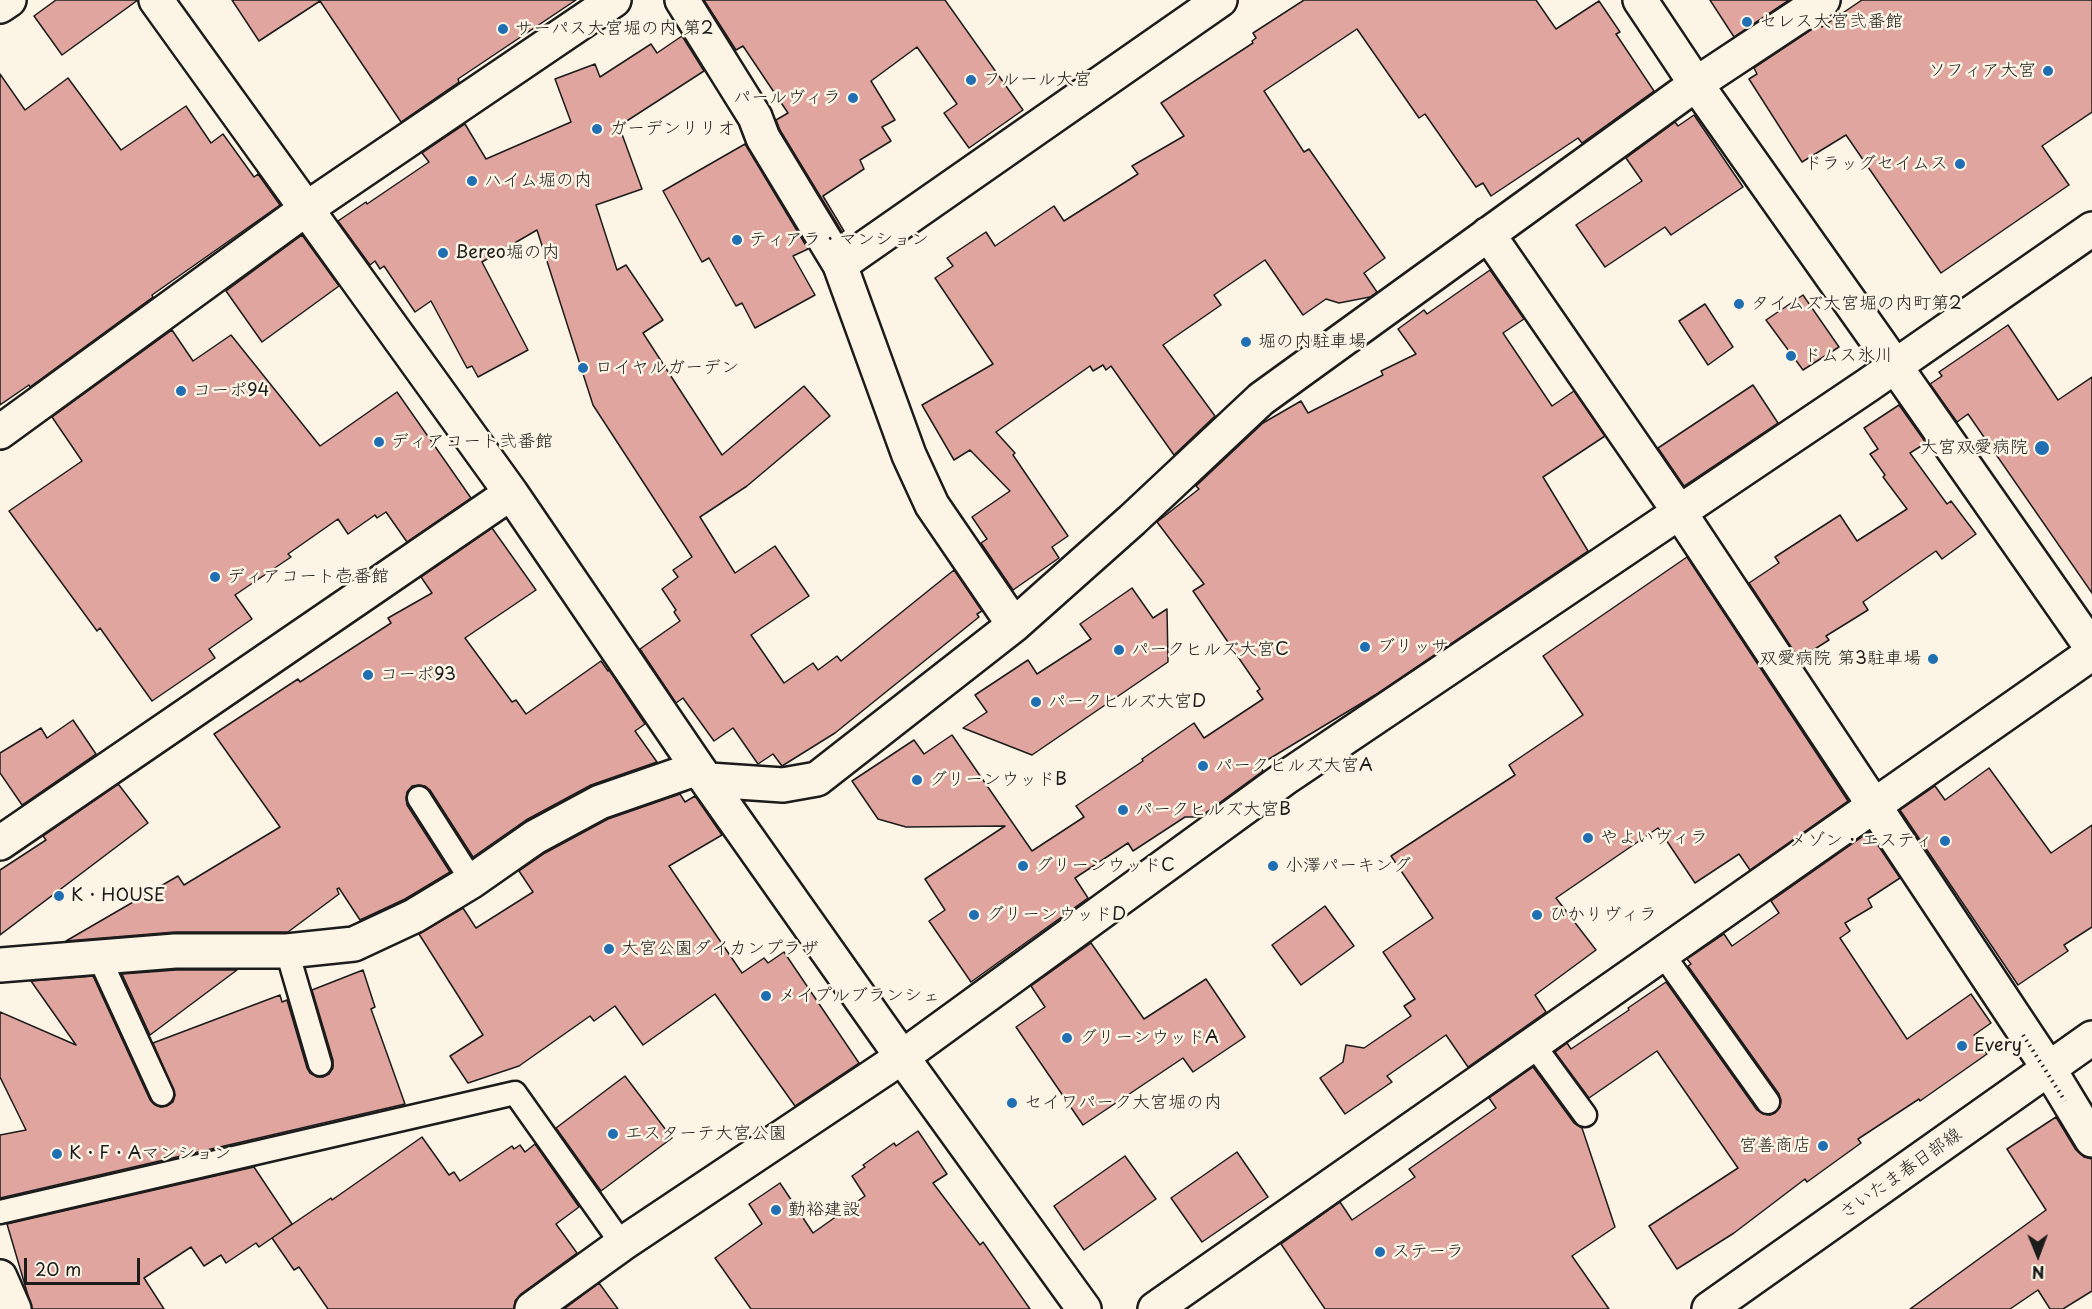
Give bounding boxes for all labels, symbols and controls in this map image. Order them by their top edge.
place label: セレス大宮弐番館 [1759,11,1903,33]
marker: セレス大宮弐番館 [1740,15,1754,29]
place label: サーパス大宮堀の内 第2 [515,18,714,40]
marker: サーパス大宮堀の内 第2 [496,22,510,36]
place label: ソフィア大宮 [1928,60,2036,82]
marker: ソフィア大宮 [2041,64,2055,78]
place label: フルール大宮 [983,69,1092,91]
marker: フルール大宮 [964,73,978,87]
place label: パールヴィラ [733,87,841,109]
marker: パールヴィラ [846,91,860,105]
place label: ガーデンリリオ [609,118,735,140]
marker: ガーデンリリオ [590,122,604,136]
place label: ドラッグセイムス [1804,153,1948,175]
marker: ドラッグセイムス [1953,157,1967,171]
place label: ハイム堀の内 [484,170,592,192]
marker: ハイム堀の内 [465,174,479,188]
place label: ティアラ・マンション [749,229,929,251]
marker: ティアラ・マンション [730,233,744,247]
place label: Bereo堀の内 [455,242,560,264]
marker: Bereo堀の内 [436,246,450,260]
place label: タイムズ大宮堀の内町第2 [1751,293,1962,315]
marker: タイムズ大宮堀の内町第2 [1732,297,1746,311]
place label: 堀の内駐車場 [1258,331,1366,353]
marker: 堀の内駐車場 [1239,335,1253,349]
place label: ドムス氷川 [1803,345,1893,367]
marker: ドムス氷川 [1784,349,1798,363]
place label: ロイヤルガーデン [595,357,739,379]
marker: ロイヤルガーデン [576,361,590,375]
place label: コーポ94 [193,380,269,402]
marker: コーポ94 [174,384,188,398]
place label: ディアコート弐番館 [391,431,553,453]
marker: ディアコート弐番館 [372,435,386,449]
place label: 大宮双愛病院 [1920,437,2028,459]
marker: 大宮双愛病院 [2033,439,2051,457]
place label: ディアコート壱番館 [227,566,389,588]
marker: ディアコート壱番館 [208,570,222,584]
place label: ブリッサ [1377,636,1449,658]
place label: パークヒルズ大宮C [1131,639,1289,661]
marker: ブリッサ [1358,640,1372,654]
marker: パークヒルズ大宮C [1112,643,1126,657]
place label: 双愛病院 第3駐車場 [1759,648,1921,670]
marker: 双愛病院 第3駐車場 [1926,652,1940,666]
place label: コーポ93 [380,664,456,686]
marker: コーポ93 [361,668,375,682]
place label: パークヒルズ大宮D [1048,691,1206,713]
marker: パークヒルズ大宮D [1029,695,1043,709]
place label: パークヒルズ大宮A [1215,755,1373,777]
marker: パークヒルズ大宮A [1196,759,1210,773]
place label: グリーンウッドB [929,769,1067,791]
marker: グリーンウッドB [910,773,924,787]
place label: パークヒルズ大宮B [1135,799,1291,821]
marker: パークヒルズ大宮B [1116,803,1130,817]
place label: やよいヴィラ [1600,827,1708,849]
place label: メゾン・エスティ [1789,830,1933,852]
marker: やよいヴィラ [1581,831,1595,845]
marker: メゾン・エスティ [1938,834,1952,848]
place label: グリーンウッドC [1035,855,1175,877]
place label: 小澤パーキング [1285,855,1411,877]
marker: グリーンウッドC [1016,859,1030,873]
marker: 小澤パーキング [1266,859,1280,873]
place label: K・HOUSE [71,885,165,907]
marker: K・HOUSE [52,889,66,903]
place label: グリーンウッドD [986,904,1126,926]
place label: ひかりヴィラ [1549,904,1657,926]
marker: グリーンウッドD [967,908,981,922]
marker: ひかりヴィラ [1530,908,1544,922]
place label: 大宮公園ダイカンプラザ [621,938,819,960]
marker: 大宮公園ダイカンプラザ [602,942,616,956]
place label: メイプルブランシェ [778,985,940,1007]
marker: メイプルブランシェ [759,989,773,1003]
place label: グリーンウッドA [1079,1027,1219,1049]
marker: グリーンウッドA [1060,1031,1074,1045]
place label: Every [1974,1035,2022,1057]
marker: Every [1955,1039,1969,1053]
place label: セイワパーク大宮堀の内 [1024,1092,1222,1114]
marker: セイワパーク大宮堀の内 [1005,1096,1019,1110]
place label: エスターテ大宮公園 [625,1123,787,1145]
street label: さいたま春日部線 [1836,1124,1966,1224]
marker: エスターテ大宮公園 [606,1127,620,1141]
place label: 宮善商店 [1739,1135,1811,1157]
marker: 宮善商店 [1816,1139,1830,1153]
place label: K・F・Aマンション [69,1143,232,1165]
marker: K・F・Aマンション [50,1147,64,1161]
place label: 勤裕建設 [788,1199,860,1221]
marker: 勤裕建設 [769,1203,783,1217]
north arrow [2008,1225,2068,1285]
place label: ステーラ [1392,1241,1464,1263]
marker: ステーラ [1373,1245,1387,1259]
scale bar [27,1246,142,1284]
text: 20 m [35,1255,81,1282]
text: N [2032,1261,2045,1285]

